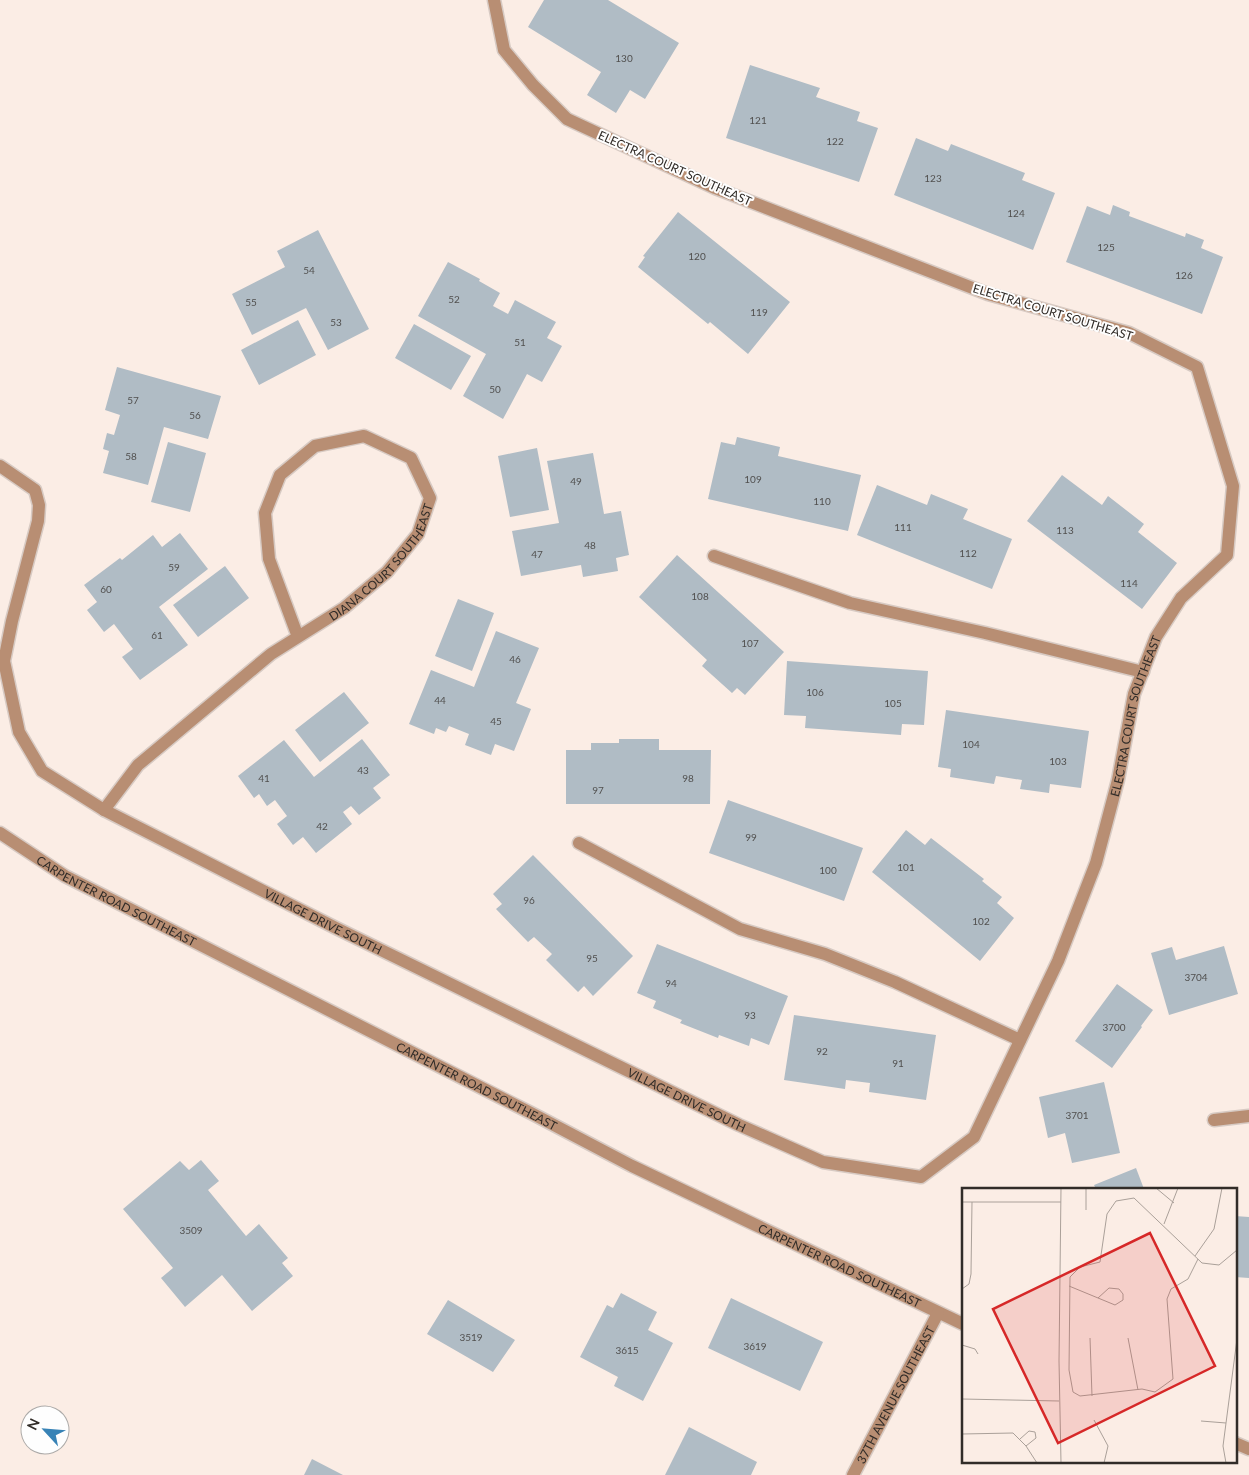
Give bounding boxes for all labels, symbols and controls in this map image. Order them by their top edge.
house number: 130 [615,52,633,64]
house number: 121 [749,114,767,126]
street label: ELECTRA COURT SOUTHEAST [596,127,754,209]
house number: 122 [826,135,844,147]
house number: 123 [924,172,942,184]
house number: 124 [1007,207,1025,219]
house number: 125 [1097,241,1115,253]
house number: 120 [688,250,706,262]
house number: 54 [303,264,315,276]
house number: 126 [1175,269,1193,281]
street label: ELECTRA COURT SOUTHEAST [971,281,1135,343]
house number: 52 [448,293,460,305]
house number: 55 [245,296,257,308]
house number: 119 [750,306,768,318]
house number: 53 [330,316,342,328]
house number: 51 [514,336,526,348]
house number: 50 [489,383,501,395]
house number: 57 [127,394,139,406]
house number: 56 [189,409,201,421]
house number: 58 [125,450,137,462]
house number: 109 [744,473,762,485]
house number: 49 [570,475,582,487]
house number: 110 [813,495,831,507]
street label: DIANA COURT SOUTHEAST [326,501,435,623]
house number: 111 [894,521,912,533]
house number: 113 [1056,524,1074,536]
house number: 48 [584,539,596,551]
house number: 112 [959,547,977,559]
house number: 47 [531,548,543,560]
house number: 59 [168,561,180,573]
house number: 114 [1120,577,1138,589]
house number: 60 [100,583,112,595]
house number: 108 [691,590,709,602]
house number: 61 [151,629,163,641]
street label: ELECTRA COURT SOUTHEAST [1106,633,1163,798]
house number: 107 [741,637,759,649]
house number: 46 [509,653,521,665]
house number: 106 [806,686,824,698]
house number: 44 [434,694,446,706]
house number: 105 [884,697,902,709]
house number: 45 [490,715,502,727]
house number: 104 [962,738,980,750]
house number: 103 [1049,755,1067,767]
house number: 43 [357,764,369,776]
house number: 41 [258,772,270,784]
house number: 98 [682,772,694,784]
house number: 97 [592,784,604,796]
house number: 42 [316,820,328,832]
house number: 99 [745,831,757,843]
street label: CARPENTER ROAD SOUTHEAST [34,852,199,949]
house number: 101 [897,861,915,873]
house number: 100 [819,864,837,876]
street label: VILLAGE DRIVE SOUTH [262,885,385,957]
house number: 96 [523,894,535,906]
house number: 102 [972,915,990,927]
house number: 95 [586,952,598,964]
house number: 3704 [1184,971,1208,983]
house number: 94 [665,977,677,989]
house number: 93 [744,1009,756,1021]
house number: 3700 [1102,1021,1126,1033]
street label: CARPENTER ROAD SOUTHEAST [394,1038,560,1133]
house number: 92 [816,1045,828,1057]
house number: 91 [892,1057,904,1069]
street label: VILLAGE DRIVE SOUTH [625,1064,748,1135]
house number: 3701 [1065,1109,1089,1121]
inset map [962,1188,1236,1462]
street label: CARPENTER ROAD SOUTHEAST [756,1220,924,1310]
house number: 3509 [179,1224,203,1236]
street label: 37TH AVENUE SOUTHEAST [853,1323,938,1466]
house number: 3519 [459,1331,483,1343]
house number: 3619 [743,1340,767,1352]
house number: 3615 [615,1344,639,1356]
north arrow [20,1405,70,1455]
text: N [23,1416,43,1433]

